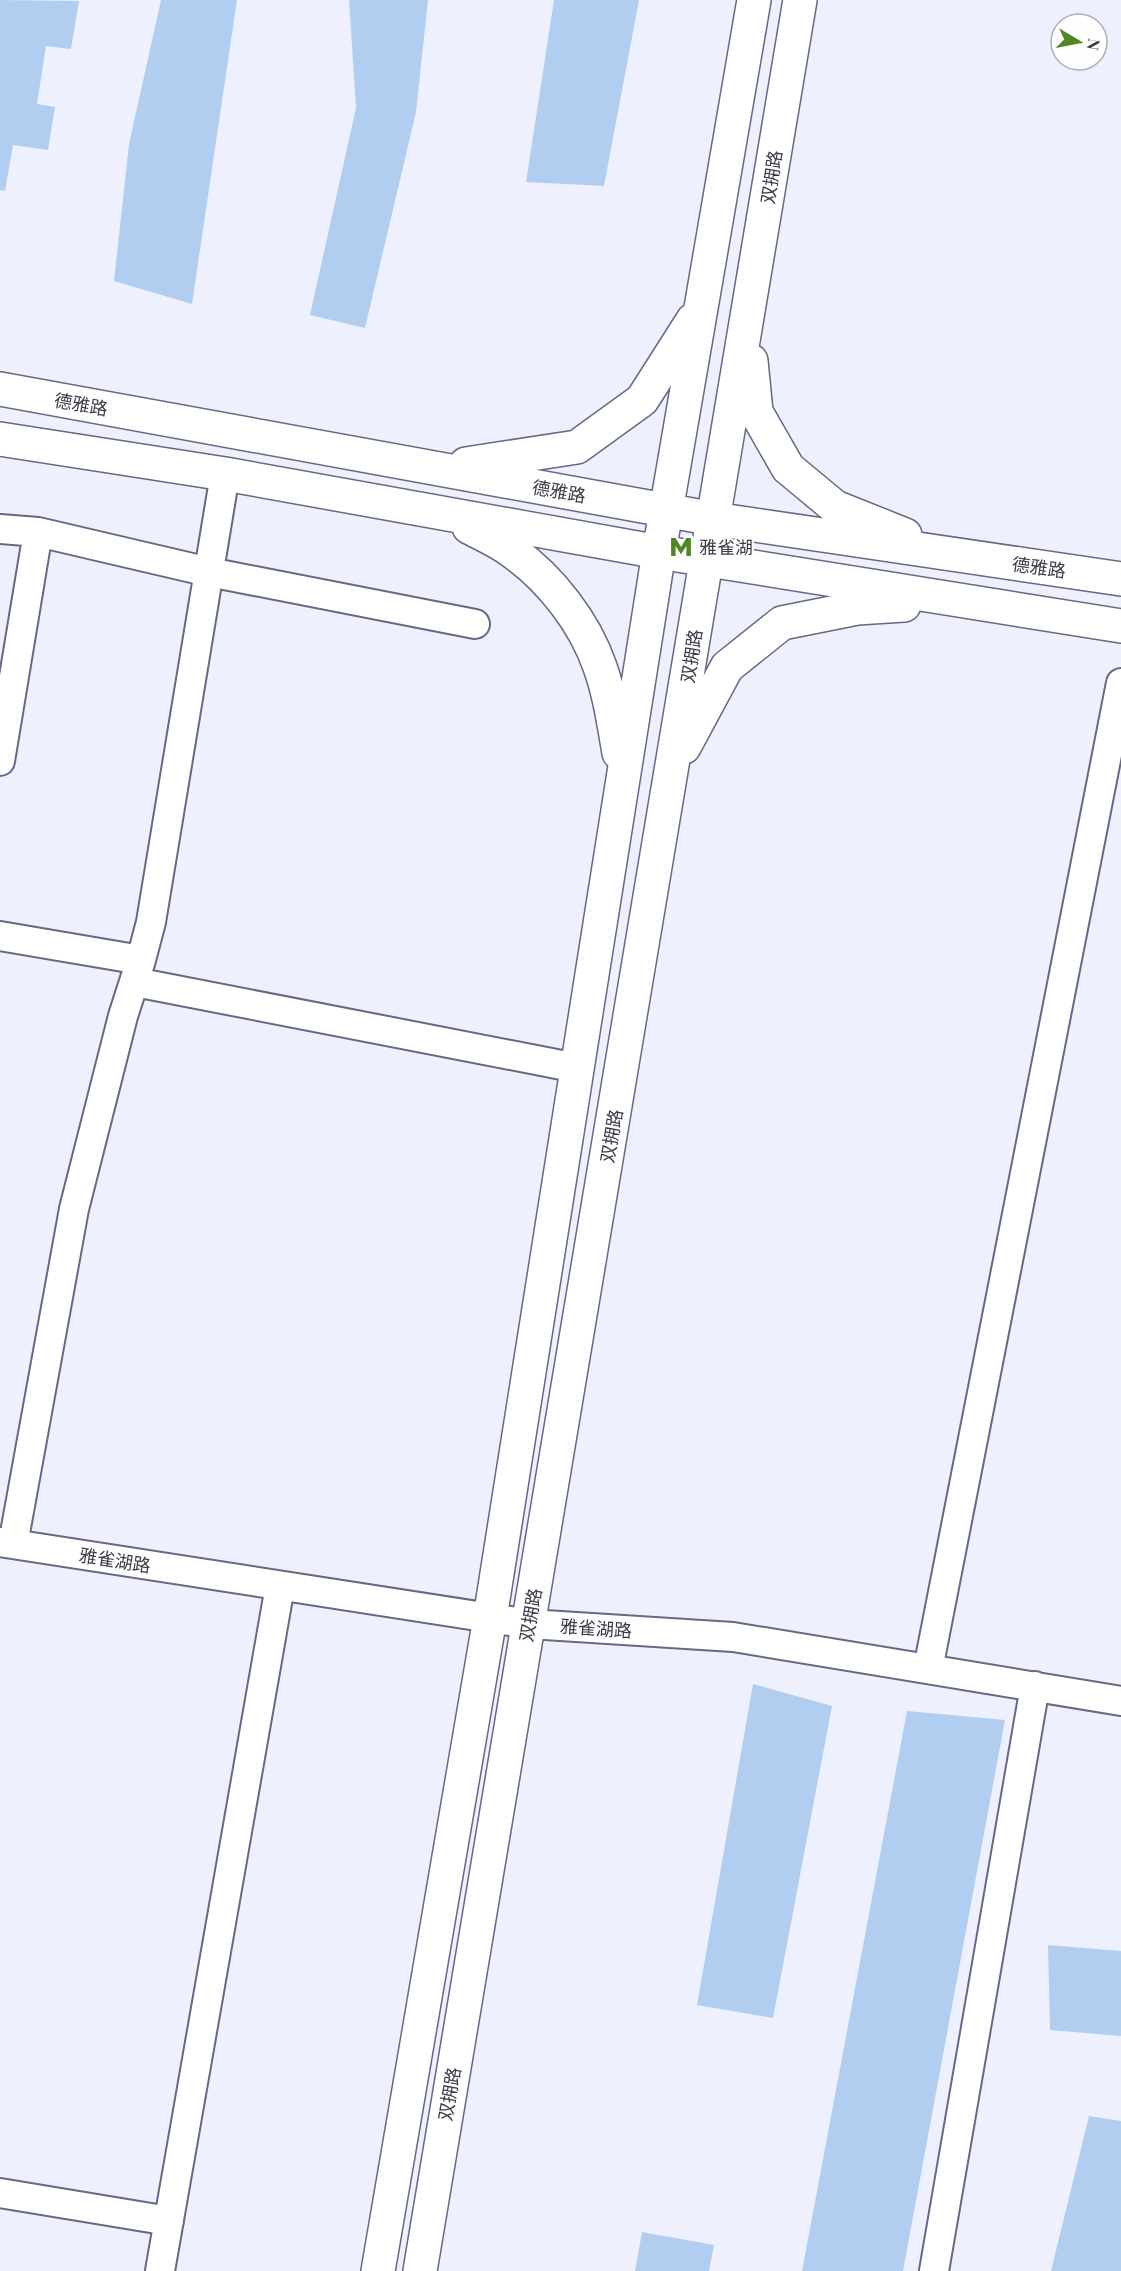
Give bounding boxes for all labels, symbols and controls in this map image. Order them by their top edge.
north arrow [1049,12,1109,72]
text: N [1083,37,1106,53]
street label: 双拥路 [755,148,787,206]
street label: 德雅路 [52,387,110,421]
street label: 德雅路 [530,474,588,508]
metro station icon: 雅雀湖 [668,534,694,560]
place label: 雅雀湖 [699,535,753,559]
street label: 德雅路 [1011,551,1067,583]
street label: 双拥路 [675,627,707,685]
street label: 双拥路 [594,1107,628,1165]
street label: 雅雀湖路 [78,1543,152,1577]
street label: 双拥路 [513,1586,547,1644]
street label: 雅雀湖路 [559,1614,633,1642]
street label: 双拥路 [432,2065,466,2123]

